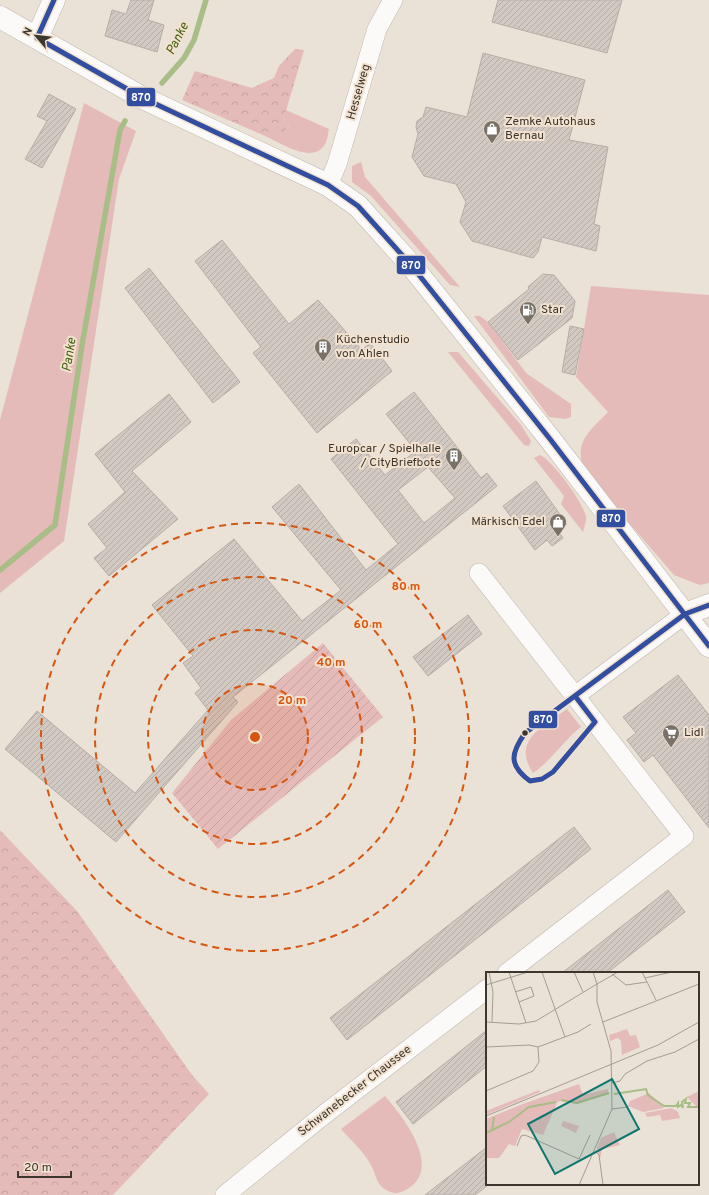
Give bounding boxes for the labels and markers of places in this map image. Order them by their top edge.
place label: Zemke Autohaus Bernau [505,114,596,144]
shop icon: Zemke Autohaus Bernau [482,119,502,144]
fuel station icon: Star [518,300,538,325]
place label: Star [541,302,564,318]
place label: Küchenstudio von Ahlen [336,332,410,362]
building icon: Küchenstudio von Ahlen [313,337,333,362]
place label: Europcar / Spielhalle / CityBriefbote [328,441,441,471]
building icon: Europcar / Spielhalle / CityBriefbote [444,446,464,471]
shop icon: Märkisch Edel [548,512,568,537]
place label: Märkisch Edel [471,514,545,530]
supermarket icon: Lidl [661,723,681,748]
place label: Lidl [684,725,704,741]
unlabelled marker [520,728,530,738]
centre of rings [248,730,262,744]

